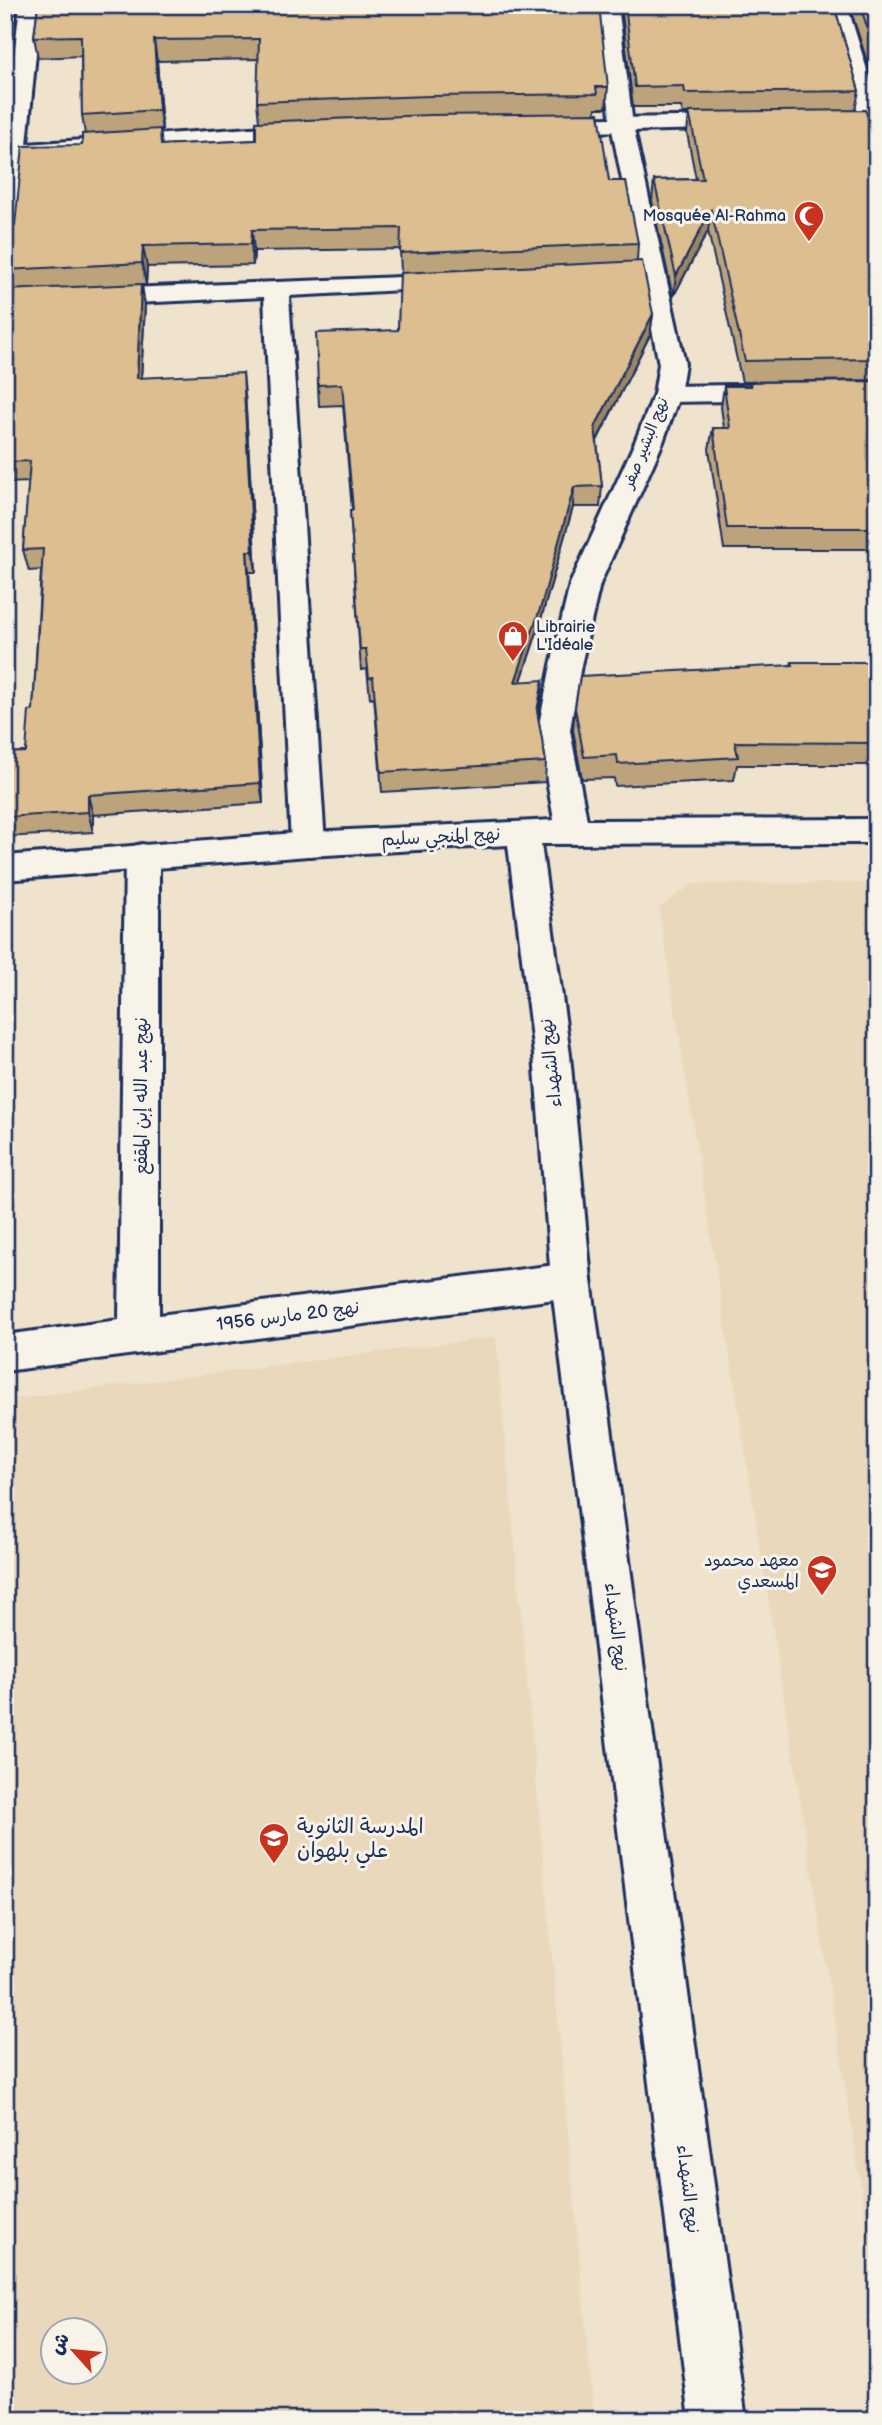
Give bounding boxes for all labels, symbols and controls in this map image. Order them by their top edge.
mosque icon: Mosquée Al-Rahma [792,199,826,243]
place label: Mosquée Al-Rahma [643,207,786,226]
street label: نهج البشير صفر [618,395,673,493]
place label: Librairie L'Idéale [536,618,596,655]
shop icon: Librairie L'Idéale [496,619,530,663]
street label: نهج المنجي سليم [381,823,501,856]
street label: نهج عبد الله إبن المقفع [131,1017,154,1175]
street label: نهج الشهداء [536,1017,567,1108]
street label: نهج 20 مارس 1956 [215,1297,361,1336]
place label: معهد محمود المسعدي [704,1550,799,1594]
school or university icon: معهد محمود المسعدي [805,1553,839,1597]
street label: نهج الشهداء [599,1581,632,1673]
place label: المدرسة الثانوية علي بلهوان [297,1814,424,1869]
school or university icon: المدرسة الثانوية علي بلهوان [257,1821,291,1865]
street label: نهج الشهداء [671,2143,704,2235]
north arrow [38,2316,108,2386]
text: ش [45,2329,75,2358]

